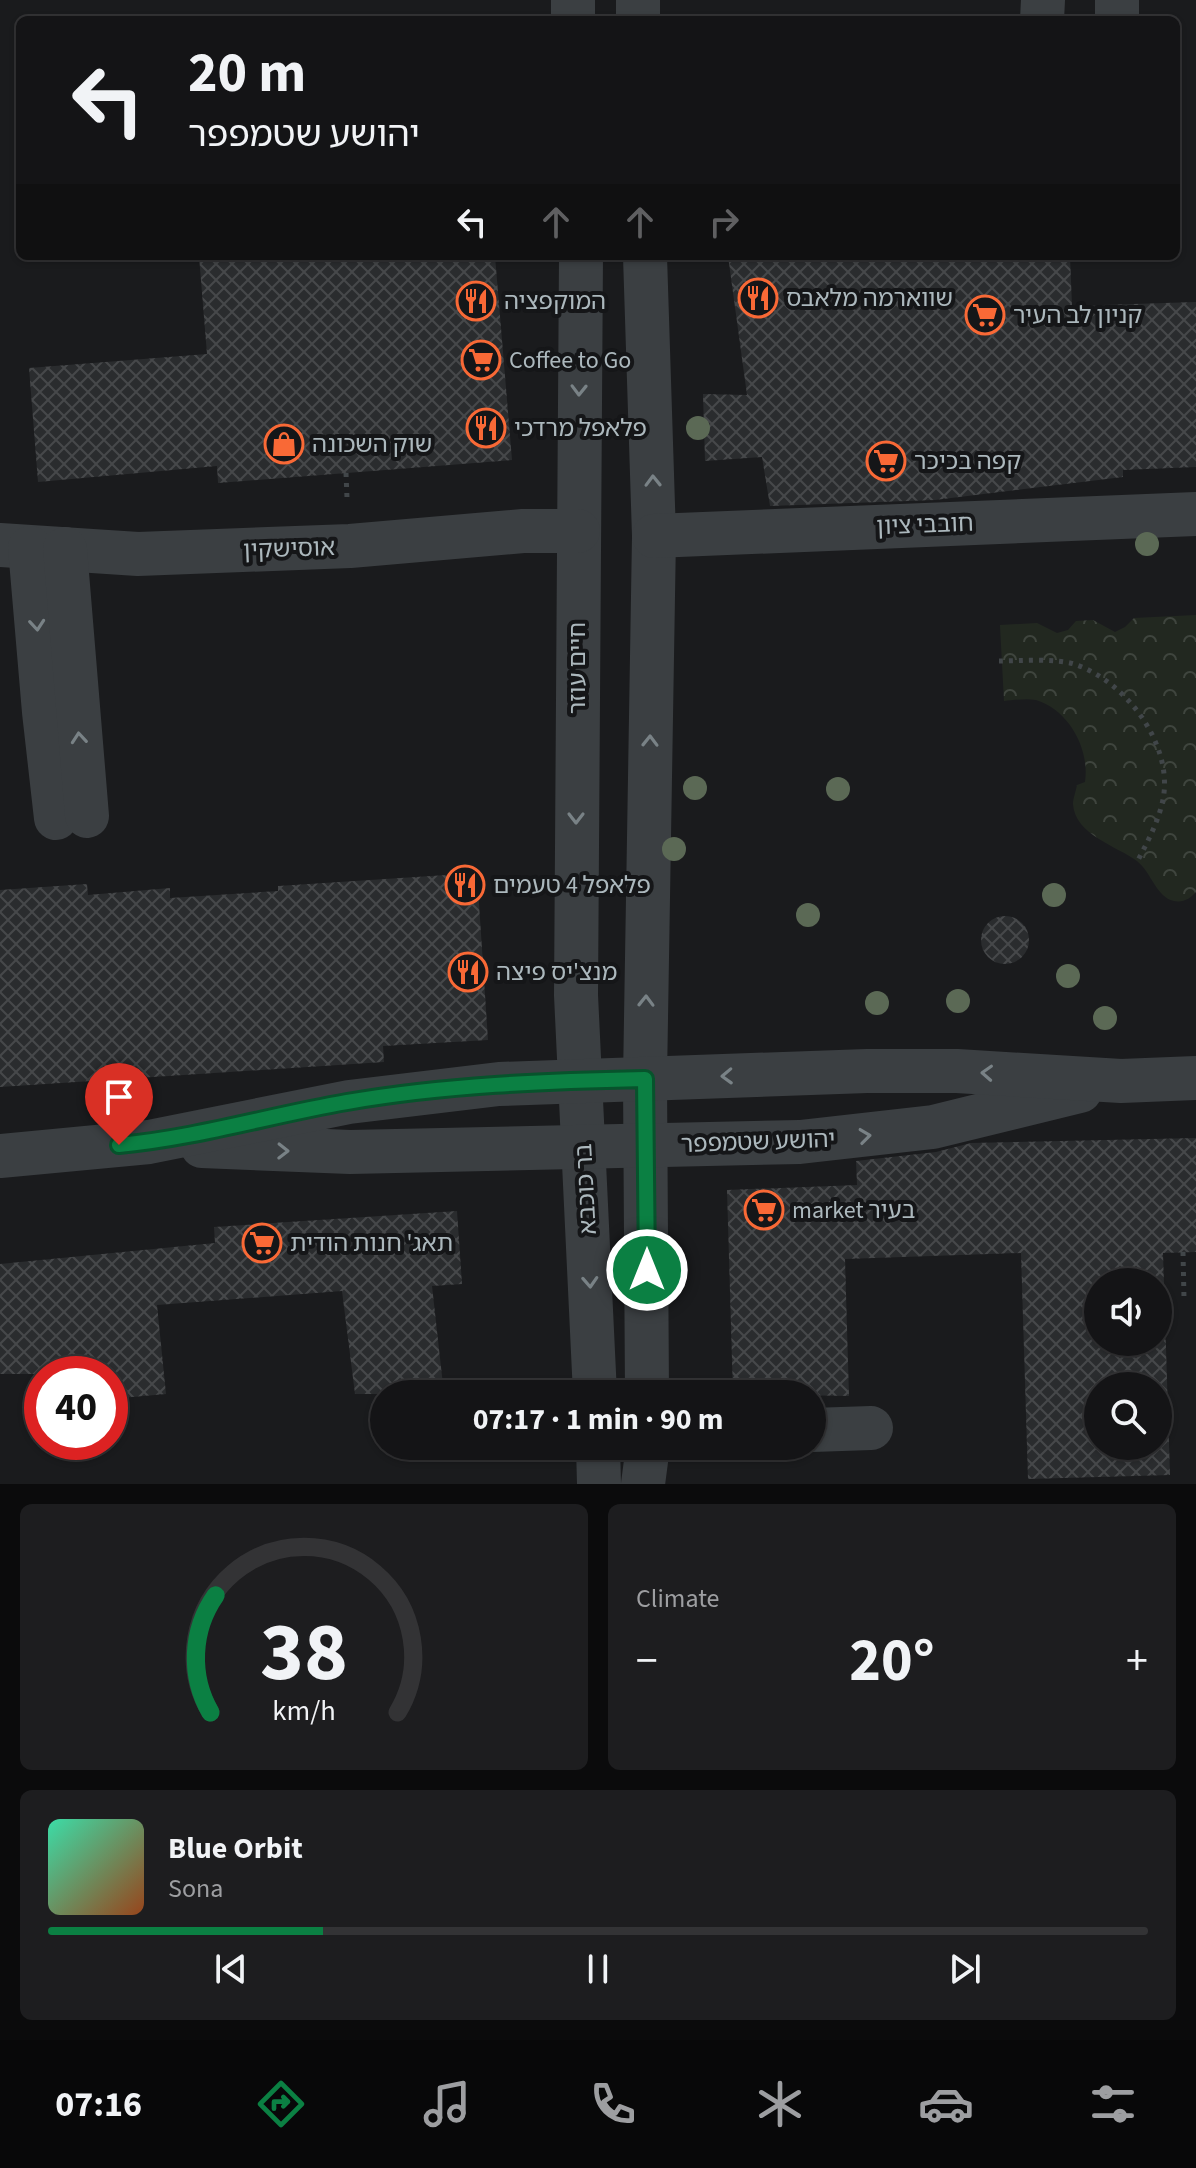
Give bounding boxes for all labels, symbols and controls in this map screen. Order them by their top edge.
text: 20 m [188,34,306,113]
icon: left [56,48,160,152]
text: יהושע שטמפפר [188,109,420,160]
icon: left [450,200,494,244]
icon: ahead [534,200,578,244]
icon: ahead [618,200,662,244]
icon: right [702,200,746,244]
restaurant icon: שווארמה מלאבס [737,277,779,319]
restaurant icon: המוקפציה [455,280,497,322]
place label: שווארמה מלאבס [786,281,953,316]
place label: המוקפציה [504,284,606,319]
supermarket icon: קניון לב העיר [964,294,1006,336]
place label: קניון לב העיר [1013,298,1142,333]
supermarket icon: Coffee to Go [460,339,502,381]
place label: Coffee to Go [509,343,631,378]
one-way arrow [570,384,588,397]
restaurant icon: פלאפל מרדכי [465,407,507,449]
place label: פלאפל מרדכי [514,411,647,446]
shop icon: שוק השכונה [263,423,305,465]
place label: שוק השכונה [312,427,432,462]
supermarket icon: קפה בכיכר [865,440,907,482]
place label: קפה בכיכר [914,444,1021,479]
one-way arrow [644,474,662,487]
street label: חובבי ציון [876,506,974,544]
street label: אוסישקין [242,530,336,568]
one-way arrow [28,619,45,632]
street label: חיים עוזר [560,622,595,714]
one-way arrow [71,731,88,744]
one-way arrow [641,734,659,747]
one-way arrow [568,812,585,825]
restaurant icon: פלאפל 4 טעמים [444,864,486,906]
place label: פלאפל 4 טעמים [493,868,651,903]
restaurant icon: מנצ'יס פיצה [447,951,489,993]
place label: מנצ'יס פיצה [496,955,617,990]
one-way arrow [637,994,655,1007]
pin [85,1063,153,1145]
one-way arrow [980,1065,993,1082]
one-way arrow [720,1067,733,1084]
icon: arrive [97,1075,141,1119]
street label: יהושע שטמפפר [680,1122,836,1162]
one-way arrow [858,1128,872,1145]
one-way arrow [277,1142,290,1159]
street label: בר כוכבא [566,1142,606,1236]
supermarket icon: market בעיר [743,1189,785,1231]
place label: market בעיר [792,1193,915,1228]
supermarket icon: תאג' חנות הודית [241,1222,283,1264]
place label: תאג' חנות הודית [290,1226,453,1261]
position arrow [605,1228,689,1312]
map controls [1084,1268,1172,1460]
button: sound [1084,1268,1172,1356]
one-way arrow [581,1276,598,1289]
speed limit sign: 40 [24,1356,128,1460]
button: search [1084,1372,1172,1460]
text: 07:17 · 1 min · 90 m [473,1398,723,1441]
text: Climate [636,1580,720,1617]
text: 38 [260,1594,348,1712]
text: 20° [849,1619,935,1704]
text: − [636,1630,658,1693]
text: + [1126,1630,1148,1693]
text: km/h [272,1691,336,1731]
text: Blue Orbit [168,1827,303,1870]
text: Sona [168,1870,223,1907]
icon: previous [209,1947,253,1991]
icon: pause [576,1947,620,1991]
icon: next [943,1947,987,1991]
icon: directions [253,2076,309,2132]
icon: music [419,2076,475,2132]
icon: phone [585,2076,641,2132]
icon: climate [752,2076,808,2132]
icon: car [918,2076,974,2132]
icon: filters [1085,2076,1141,2132]
text: 07:16 [55,2079,142,2130]

